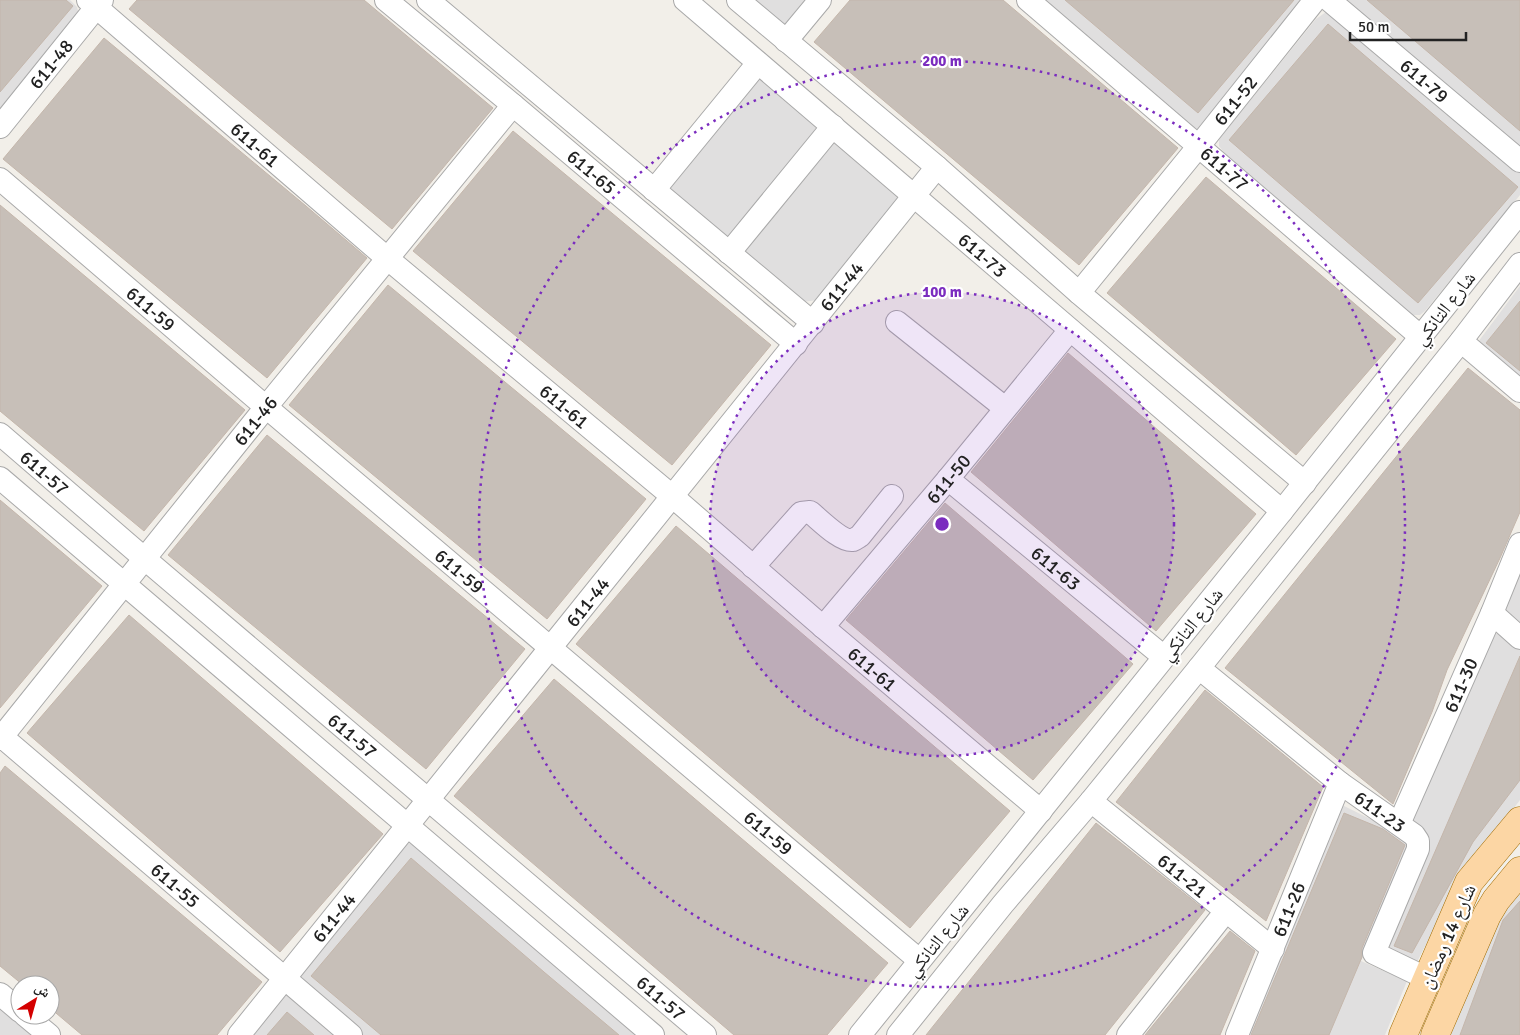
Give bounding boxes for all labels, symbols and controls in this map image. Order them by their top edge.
scale bar [1350,10,1466,42]
text: 50 m [1358,18,1389,36]
street label: 611-48 [24,35,79,94]
text: 200 m [922,52,962,70]
street label: 611-79 [1395,54,1453,109]
street label: 611-52 [1209,71,1263,131]
street label: 611-61 [225,117,284,173]
street label: 611-77 [1195,142,1253,197]
street label: 611-65 [562,145,621,200]
street label: 611-73 [953,228,1011,283]
street label: 611-44 [815,257,869,317]
street label: شارع التانكي [1408,267,1483,352]
street label: 611-59 [121,282,180,337]
text: 100 m [922,283,962,301]
street label: 611-61 [534,379,593,434]
street label: 611-46 [229,391,283,451]
street label: 611-57 [15,446,74,501]
street label: 611-50 [921,450,976,509]
centre of rings [933,515,951,533]
street label: 611-63 [1026,541,1085,596]
street label: 611-59 [429,544,489,599]
street label: 611-44 [561,573,615,632]
street label: شارع التانكي [1155,583,1231,668]
street label: 611-61 [842,642,902,697]
street label: 611-30 [1439,654,1484,716]
street label: 611-57 [322,709,382,764]
street label: 611-23 [1349,786,1410,838]
street label: 611-59 [738,806,798,861]
street label: 611-21 [1152,849,1212,904]
street label: 611-55 [145,858,205,914]
street label: 611-26 [1267,878,1311,941]
street label: شارع 14 رمضان [1414,880,1482,992]
street label: 611-44 [307,888,362,948]
street label: شارع التانكي [901,899,977,984]
street label: 611-57 [631,971,690,1026]
north arrow [10,975,60,1025]
text: ش [31,979,54,1001]

